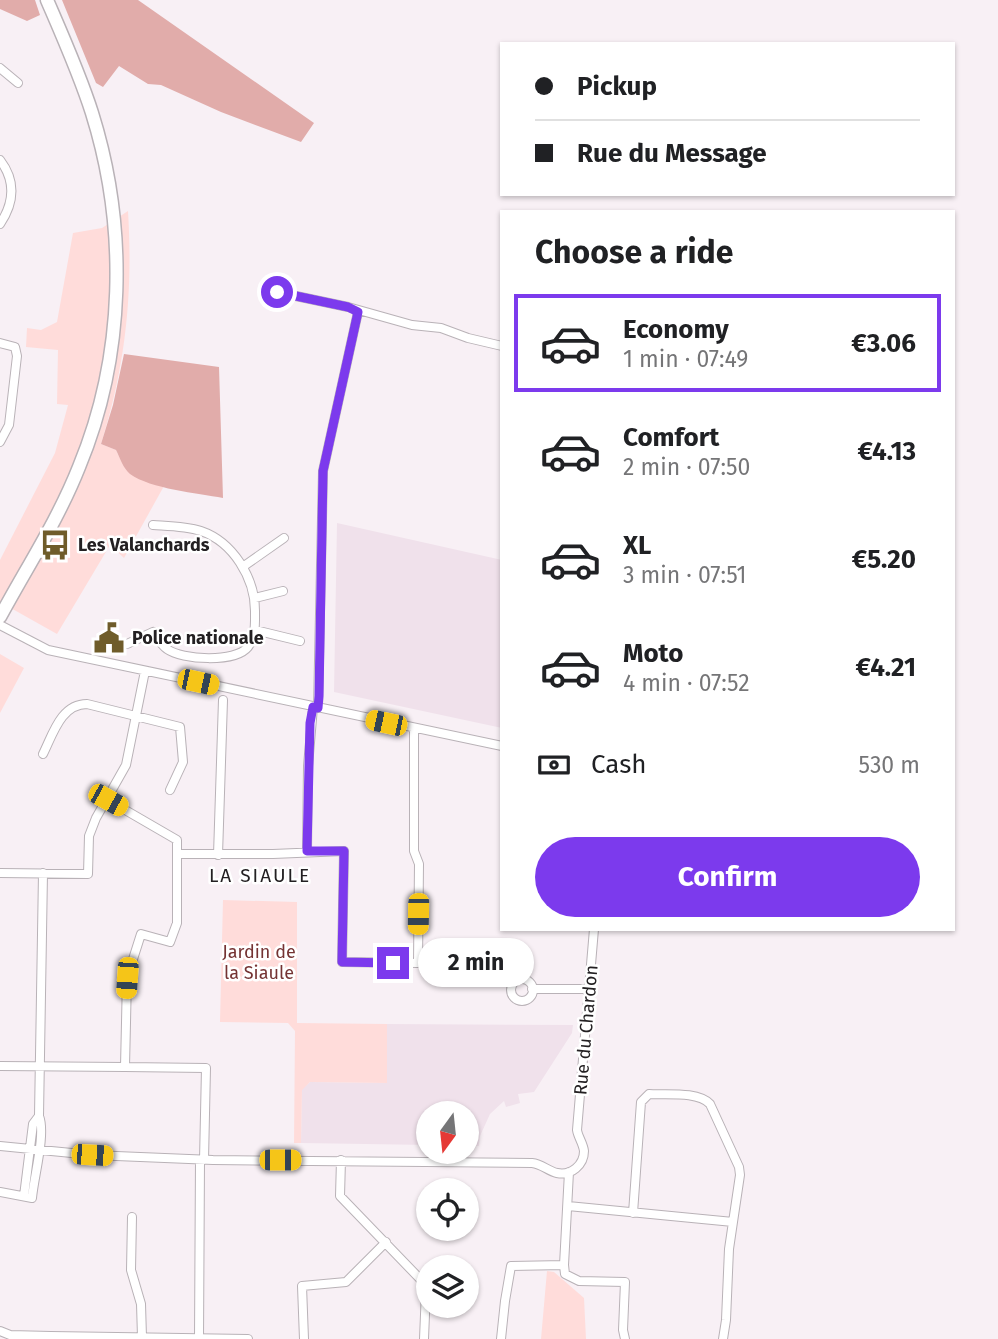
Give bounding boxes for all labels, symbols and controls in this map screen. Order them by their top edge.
text: Pickup [577,71,657,102]
text: Rue du Message [577,138,767,169]
text: Choose a ride [535,233,733,271]
route start [261,276,293,308]
icon: car [539,312,602,375]
text: Economy [623,314,729,345]
text: €3.06 [851,328,916,359]
text: 1 min · 07:49 [623,345,748,373]
icon: car [539,420,602,483]
text: Comfort [623,422,719,453]
text: €4.13 [858,436,916,467]
text: 2 min · 07:50 [623,453,750,481]
bus stop icon: Les Valanchards [38,528,72,562]
icon: car [539,528,602,591]
text: XL [623,530,651,561]
place label: Les Valanchards [78,534,210,556]
text: €5.20 [852,544,916,575]
text: 3 min · 07:51 [623,561,746,589]
public building icon: Police nationale [92,621,126,655]
place label: Police nationale [132,627,264,649]
icon: car [539,636,602,699]
text: Moto [623,638,683,669]
text: €4.21 [856,652,916,683]
car [176,667,221,697]
text: 4 min · 07:52 [623,669,750,697]
car [364,708,409,738]
icon: cash [535,746,573,784]
text: Cash [591,749,647,780]
text: 530 m [859,751,920,779]
car [85,781,132,819]
button: Confirm [535,837,920,917]
district label: LA SIAULE [209,864,311,887]
car [408,893,429,935]
callout: 2 min [418,939,533,988]
park label: Jardin de la Siaule [222,941,296,984]
route end [377,947,409,979]
text: 2 min [448,948,504,976]
car [116,956,139,1000]
street label: Rue du Chardon [569,964,603,1096]
north arrow [416,1101,480,1164]
map controls [416,1101,479,1318]
car [71,1143,114,1167]
car [260,1150,302,1171]
button: locate [416,1178,479,1241]
button: layers [416,1255,479,1318]

